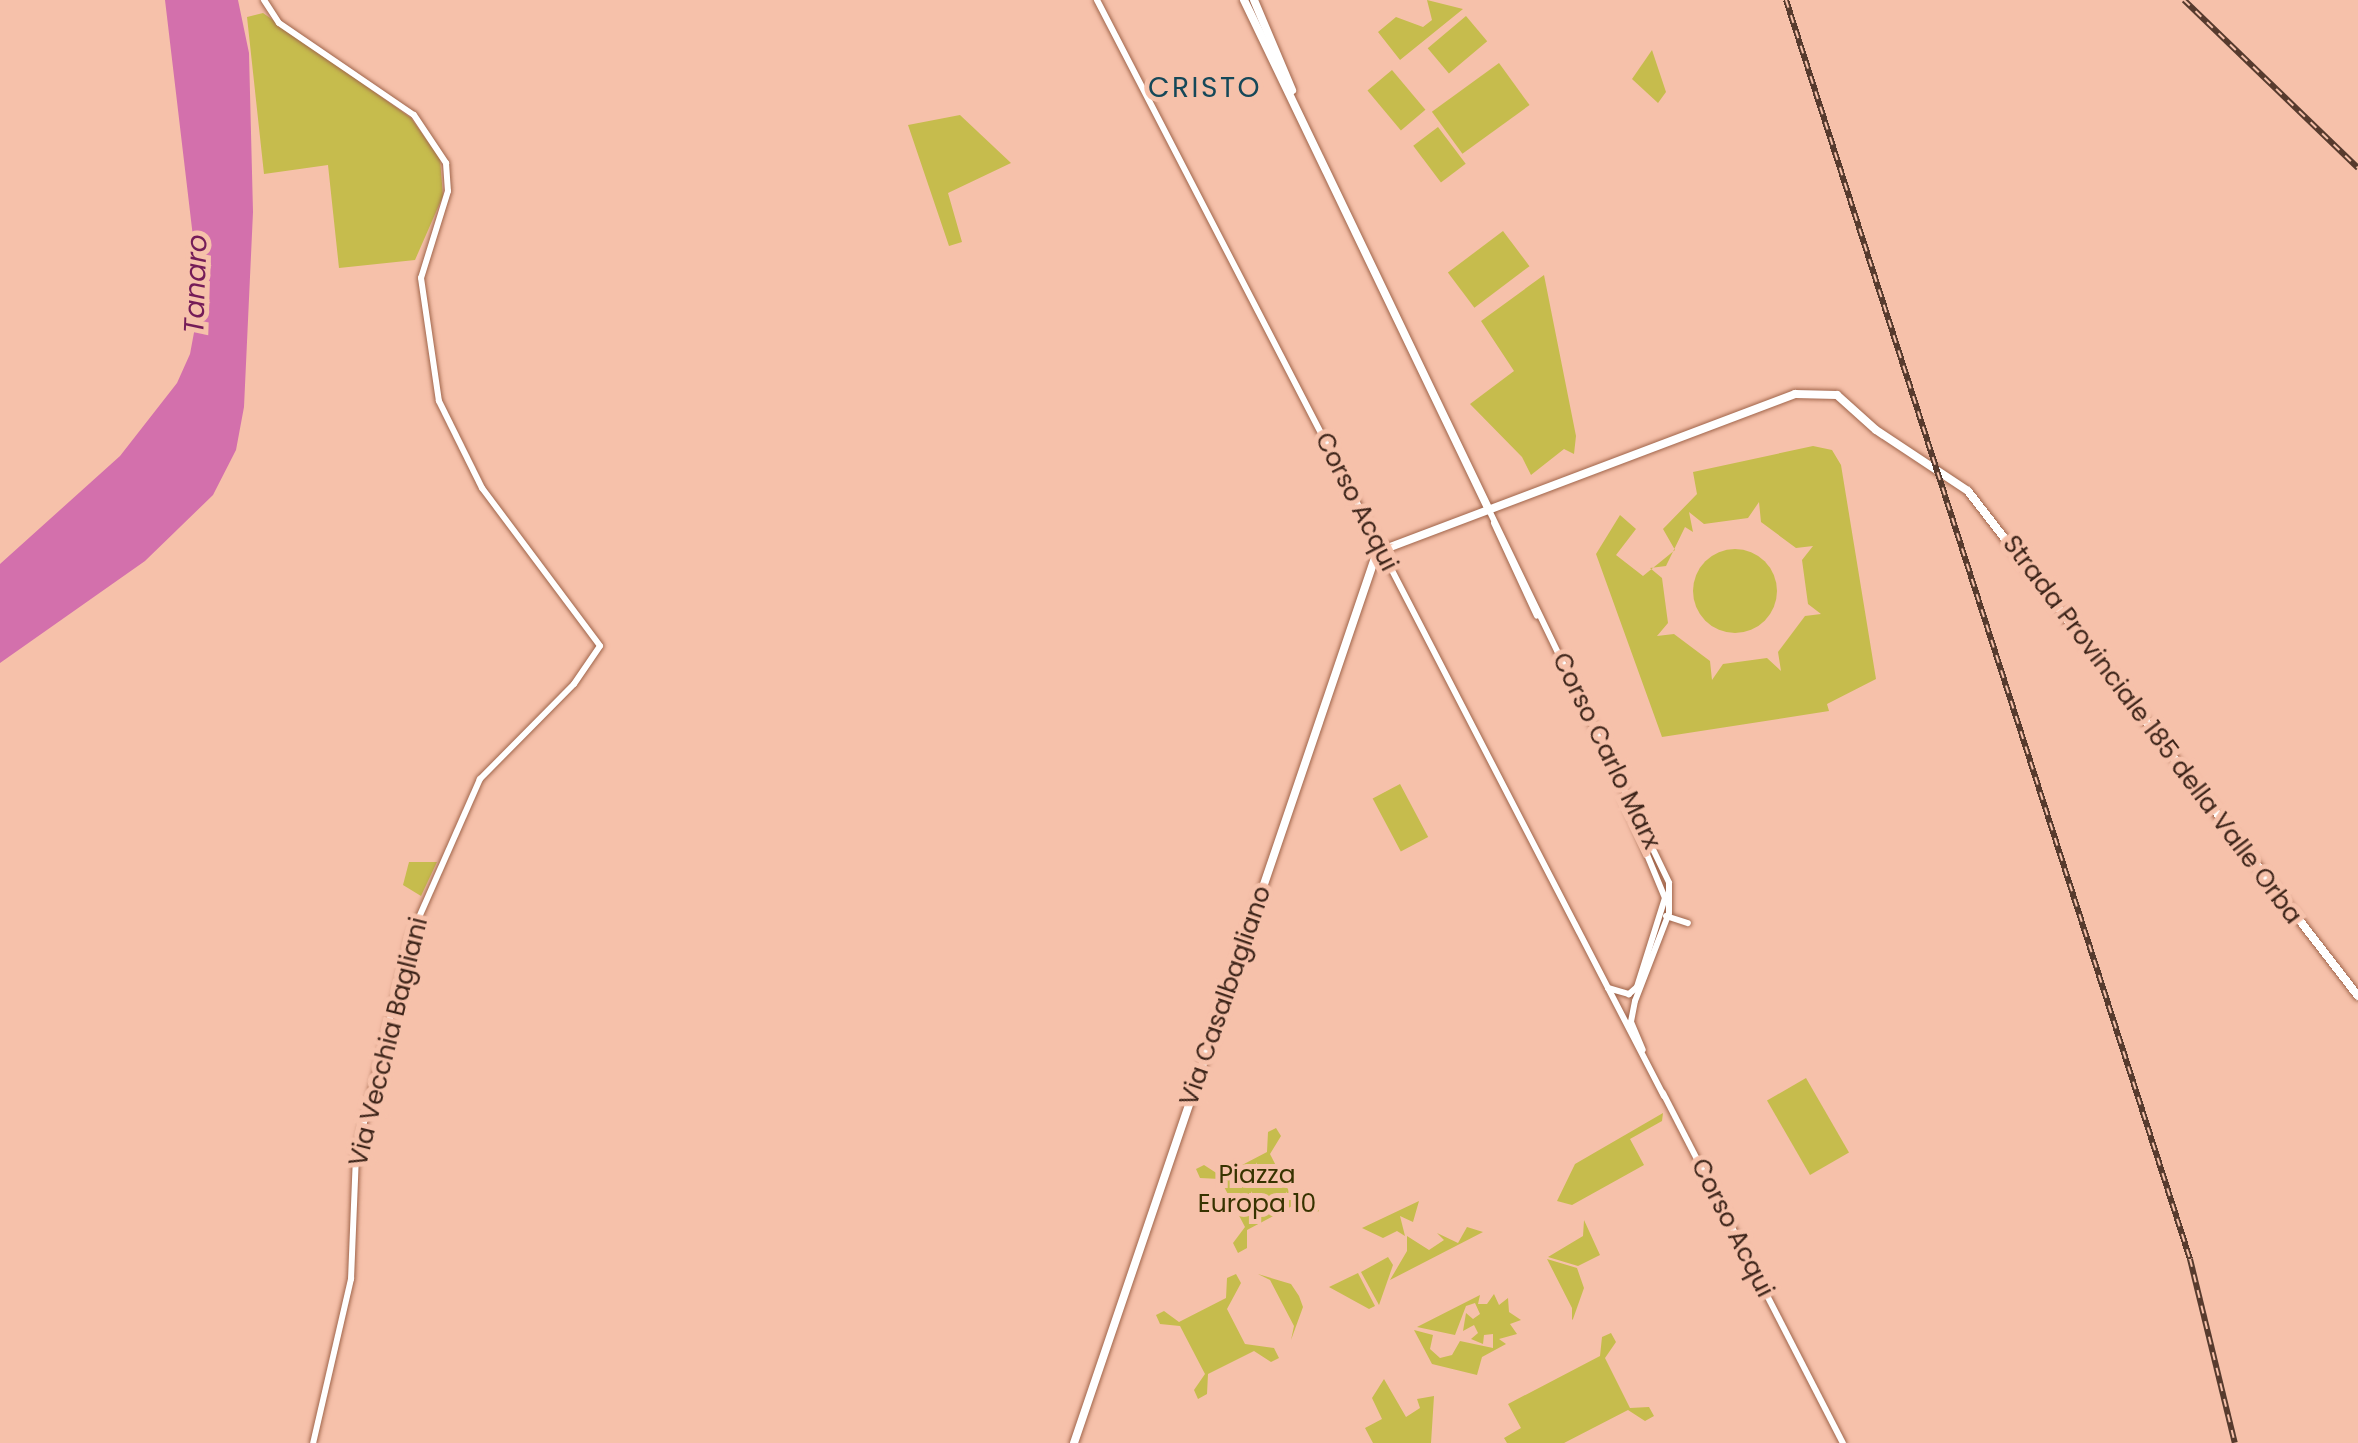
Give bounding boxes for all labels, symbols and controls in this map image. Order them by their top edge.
district label: CRISTO [1148,71,1262,105]
water label: Tanaro [177,234,215,334]
street label: Corso Acqui [1308,428,1404,576]
street label: Strada Provinciale 185 della Valle Orba [1996,530,2308,930]
street label: Corso Carlo Marx [1546,648,1666,854]
street label: Via Casalbagliano [1174,882,1278,1110]
street label: Via Vecchia Bagliani [344,914,434,1170]
street label: Corso Acqui [1684,1154,1780,1302]
park label: Piazza Europa 10 [1198,1161,1316,1220]

